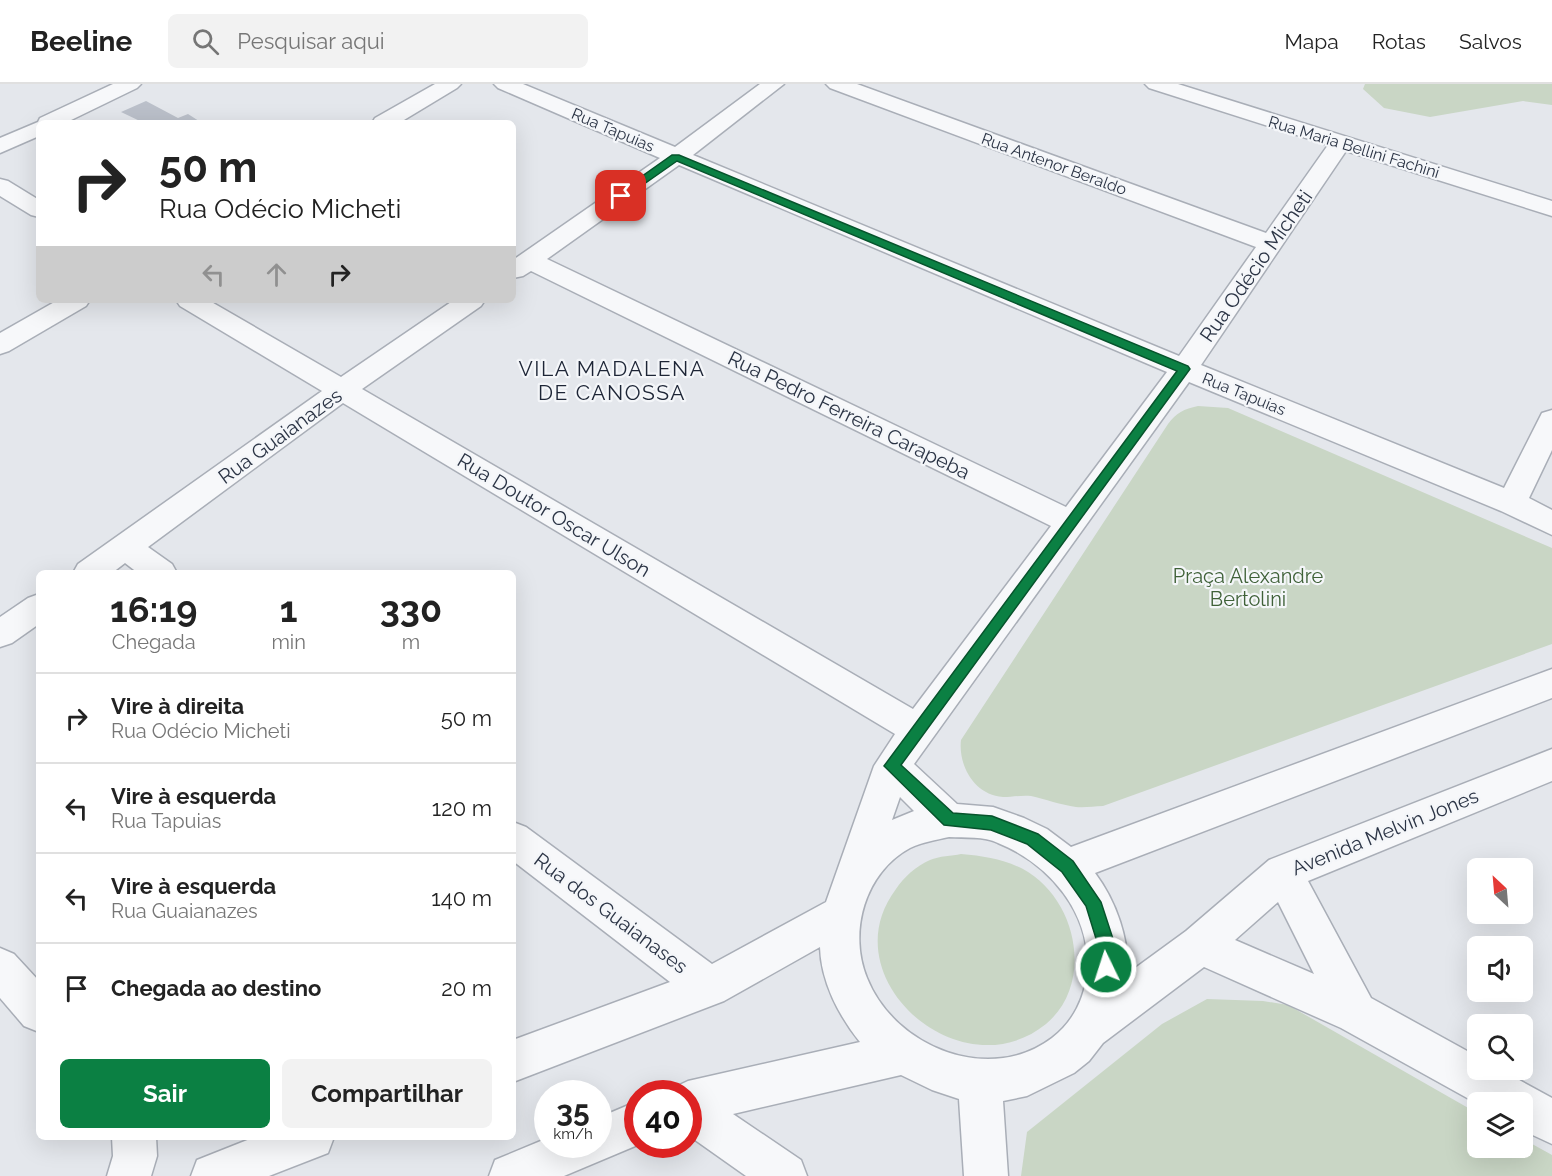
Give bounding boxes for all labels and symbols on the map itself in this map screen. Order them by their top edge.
street label: Rua Tapuias [569,104,658,156]
street label: Rua Maria Bellini Fachini [1266,112,1442,182]
street label: Rua Antenor Beraldo [979,129,1129,199]
pin [595,170,646,221]
street label: Rua Odécio Micheti [1195,186,1317,346]
street label: Rua Pedro Ferreira Carapeba [724,346,974,484]
district label: VILA MADALENA DE CANOSSA [519,356,705,405]
street label: Rua Tapuias [1200,369,1289,419]
street label: Rua Guaianazes [214,383,346,489]
street label: Rua Doutor Oscar Ulson [453,448,655,582]
park label: Praça Alexandre Bertolini [1173,564,1323,611]
street label: Avenida Melvin Jones [1288,784,1482,880]
street label: Rua dos Guaianases [530,847,692,979]
north arrow [1467,858,1533,924]
position arrow [1074,935,1138,999]
speed limit sign: 40 [624,1080,702,1158]

